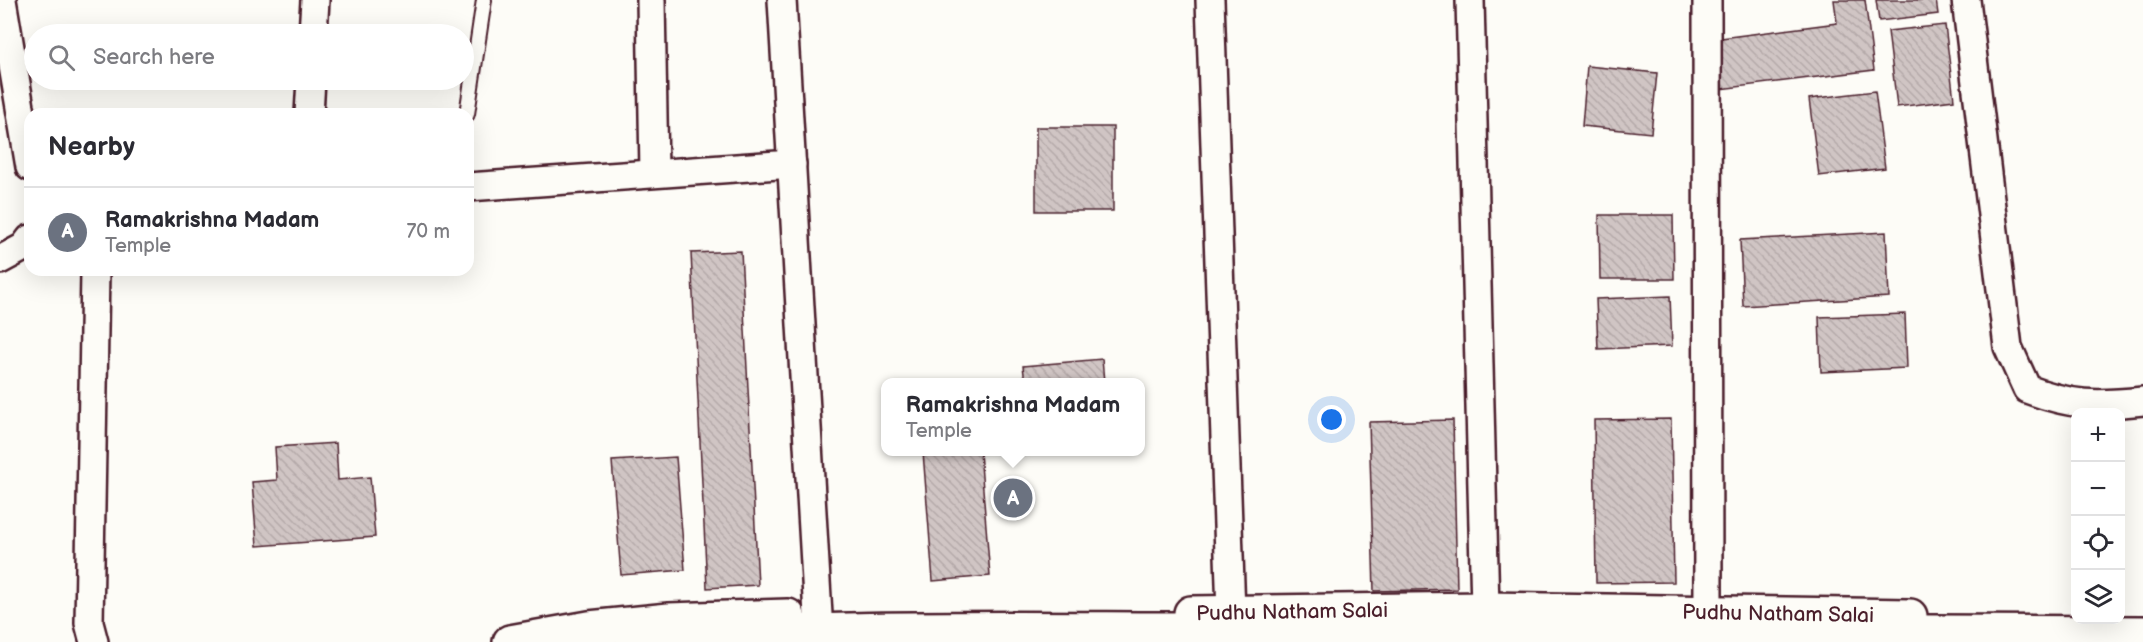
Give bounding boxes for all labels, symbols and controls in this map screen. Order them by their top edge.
search box [24,24,474,90]
icon: search [45,41,78,74]
text: Search here [93,44,215,71]
text: Nearby [48,132,135,163]
text: Ramakrishna Madam [105,207,319,234]
text: A [61,220,74,244]
text: 70 m [406,220,450,244]
text: Temple [105,234,171,258]
popup [881,378,1145,456]
text: Ramakrishna Madam [906,392,1120,419]
your location [1317,405,1346,434]
map controls [2071,408,2125,624]
button: + [2071,408,2125,462]
text: Temple [906,419,972,443]
button: − [2071,462,2125,516]
pin: A [994,476,1032,520]
button: locate [2071,516,2125,570]
button: layers [2071,570,2125,624]
street label: Pudhu Natham Salai [1196,598,1388,626]
street label: Pudhu Natham Salai [1682,600,1874,628]

